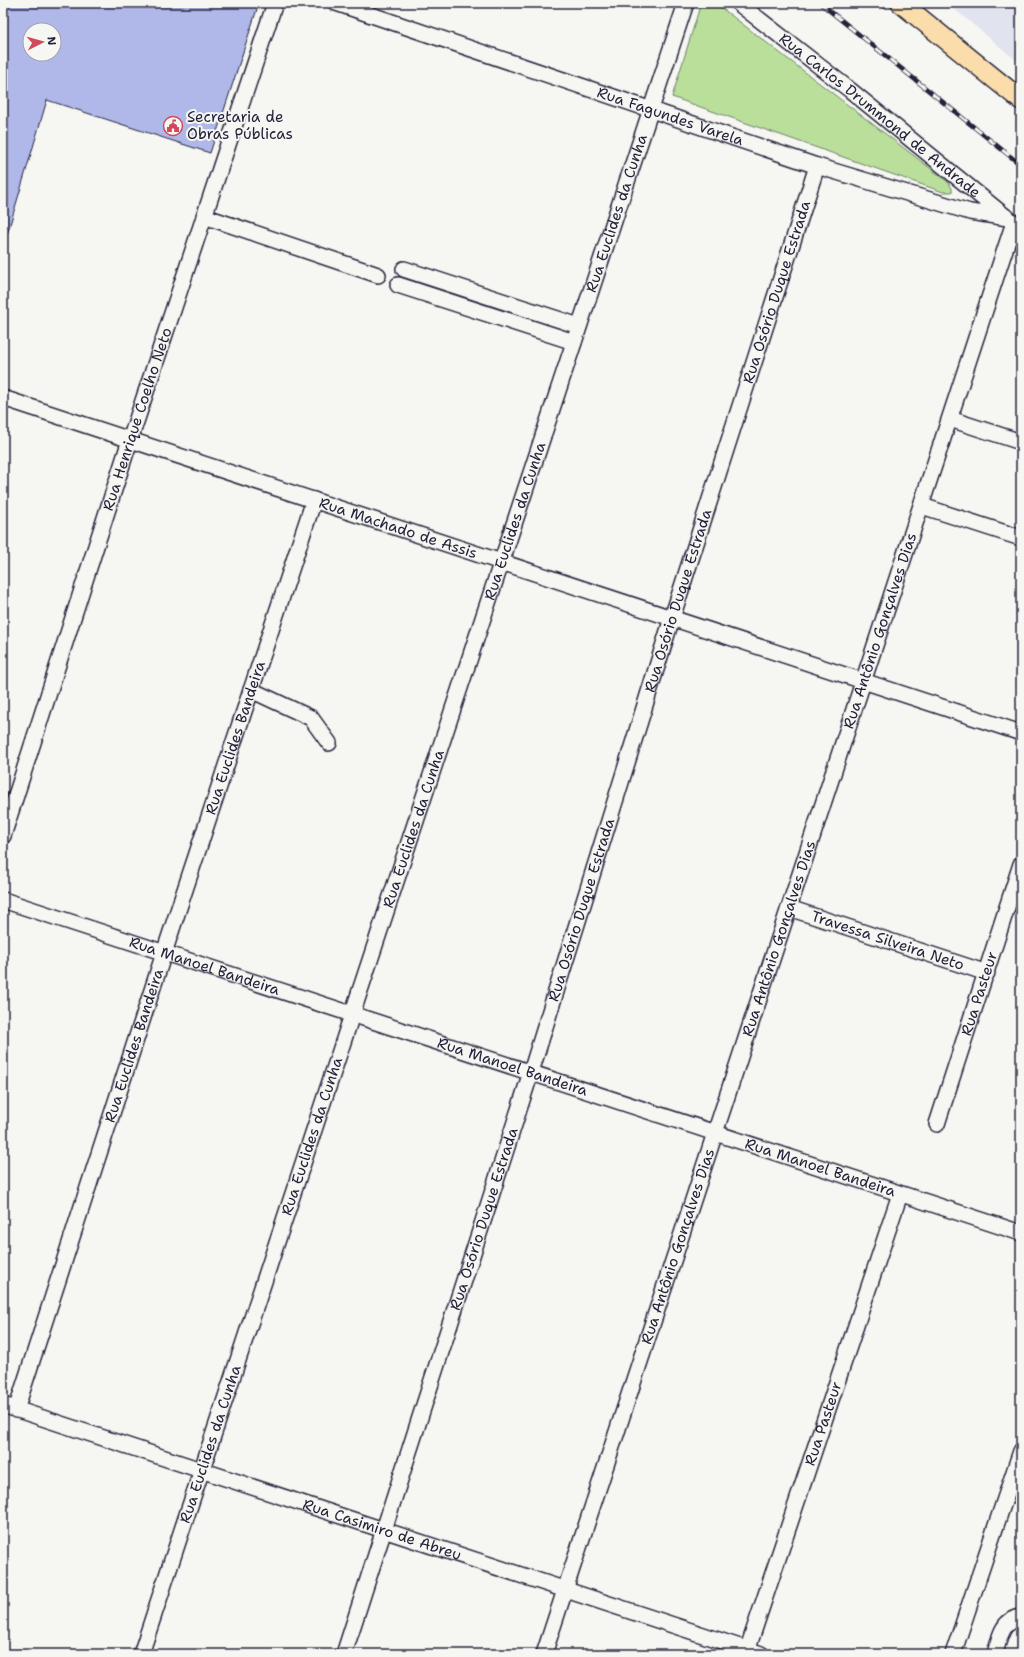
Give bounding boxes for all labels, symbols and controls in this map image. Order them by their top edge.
north arrow [22,22,62,62]
street label: Rua Carlos Drummond de Andrade [775,29,985,202]
text: N [44,36,59,46]
street label: Rua Fagundes Varela [595,82,747,151]
place label: Secretaria de Obras Públicas [187,107,293,144]
public building icon: Secretaria de Obras Públicas [162,115,184,137]
street label: Rua Euclides da Cunha [581,131,652,295]
street label: Rua Osório Duque Estrada [738,197,815,386]
street label: Rua Henrique Coelho Neto [98,325,177,513]
street label: Rua Euclides da Cunha [480,439,551,603]
street label: Rua Machado de Assis [317,493,480,563]
street label: Rua Osório Duque Estrada [640,506,716,695]
street label: Rua Antônio Gonçalves Dias [838,530,921,731]
street label: Rua Euclides Bandeira [200,658,270,817]
street label: Rua Euclides da Cunha [378,746,449,910]
street label: Rua Osório Duque Estrada [543,815,619,1004]
street label: Rua Antônio Gonçalves Dias [737,838,820,1039]
street label: Travessa Silveira Neto [809,906,967,975]
street label: Rua Manoel Bandeira [127,932,283,1000]
street label: Rua Pasteur [956,949,1002,1038]
street label: Rua Euclides Bandeira [100,966,168,1125]
street label: Rua Manoel Bandeira [435,1033,591,1101]
street label: Rua Euclides da Cunha [276,1054,347,1218]
street label: Rua Osório Duque Estrada [445,1124,523,1313]
street label: Rua Manoel Bandeira [743,1133,899,1202]
street label: Rua Antônio Gonçalves Dias [636,1146,719,1347]
street label: Rua Euclides da Cunha [175,1362,246,1526]
street label: Rua Pasteur [800,1379,847,1468]
street label: Rua Casimiro de Abreu [300,1494,464,1565]

